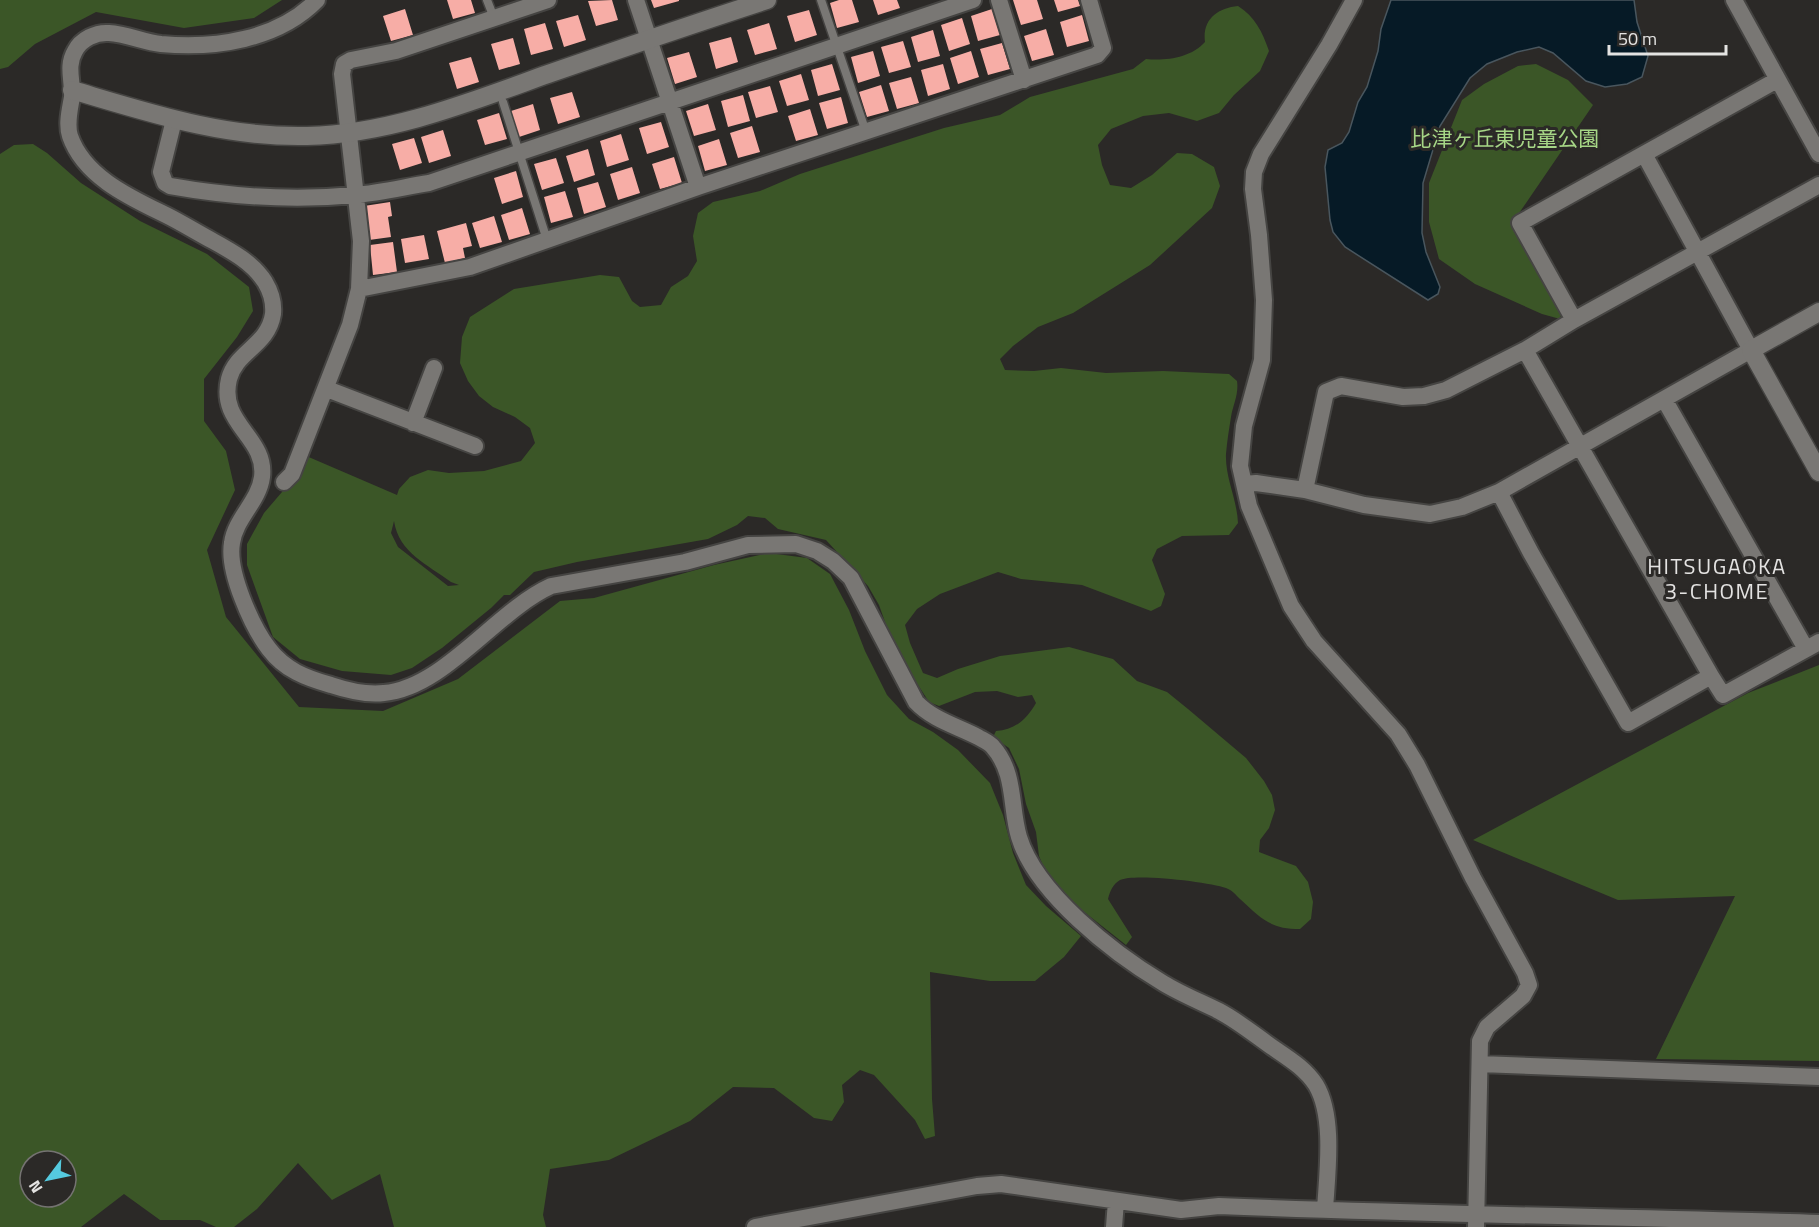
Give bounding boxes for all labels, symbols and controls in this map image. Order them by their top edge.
scale bar [1609,18,1726,56]
text: 50 m [1618,25,1657,52]
park label: 比津ヶ丘東児童公園 [1411,122,1600,154]
district label: HITSUGAOKA 3-CHOME [1647,549,1787,608]
north arrow [18,1149,78,1209]
text: N [22,1176,48,1198]

